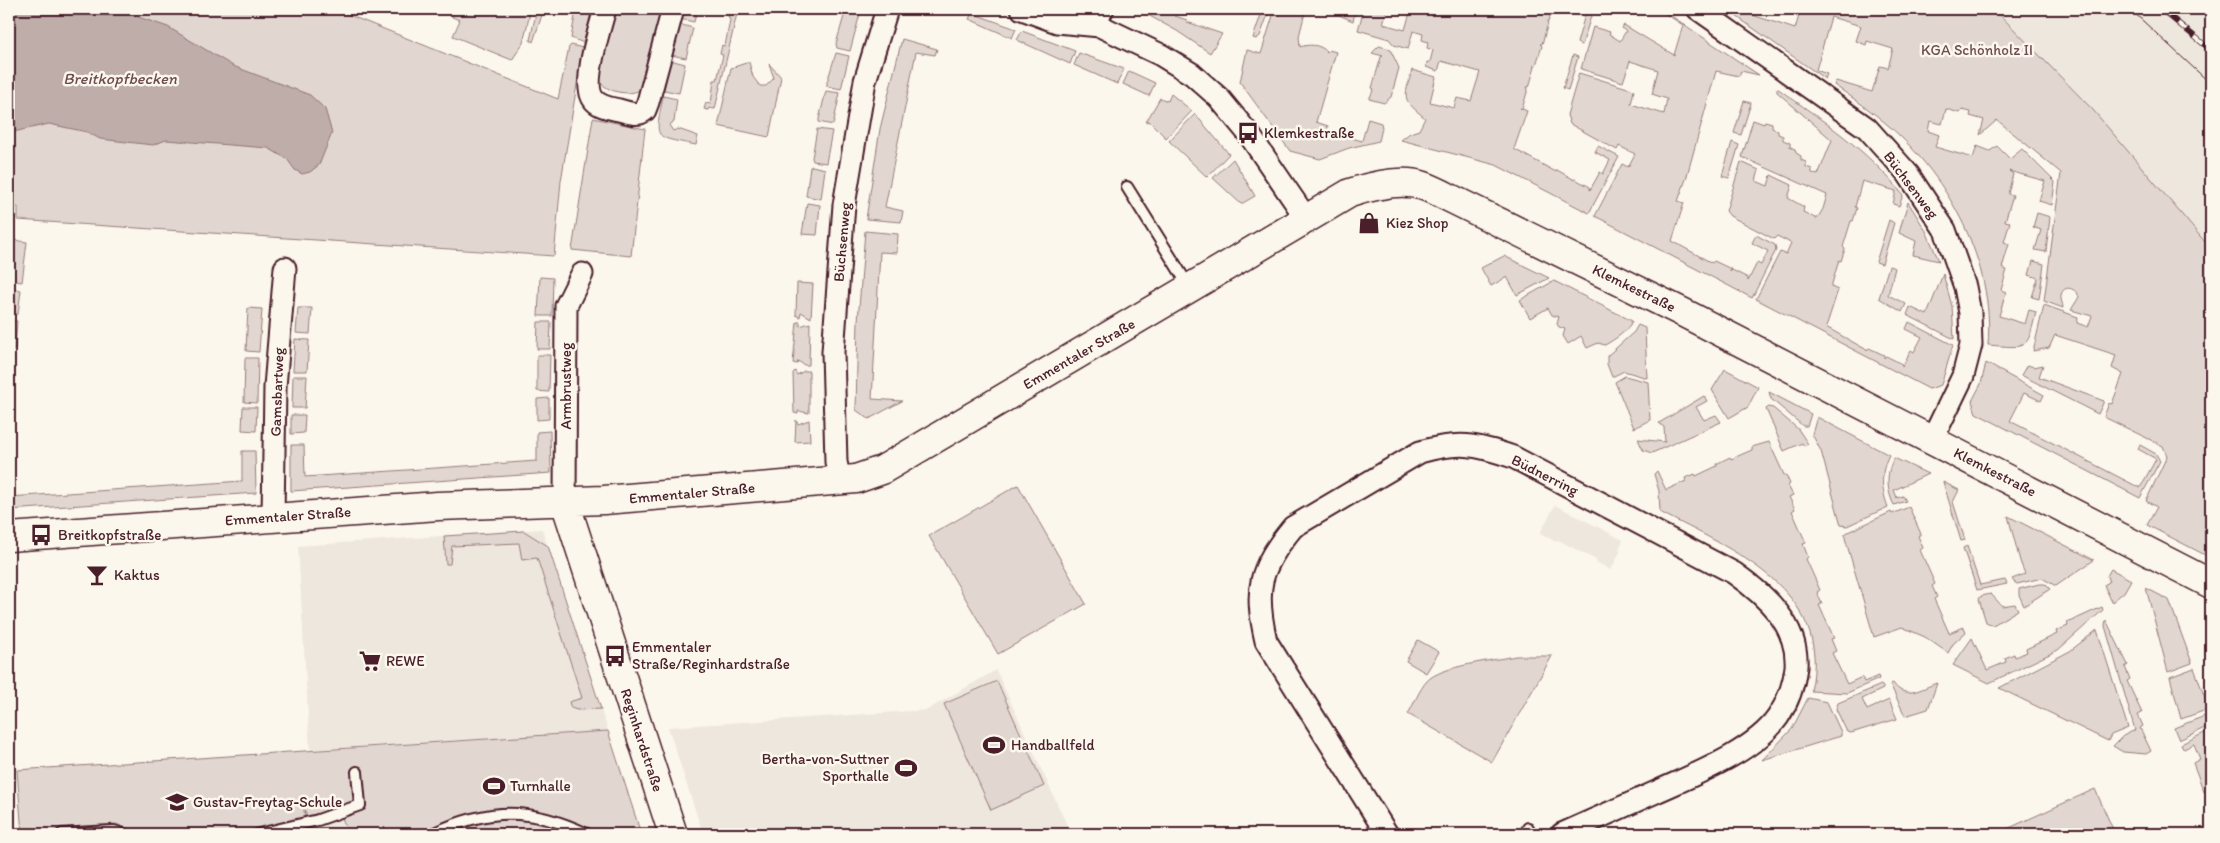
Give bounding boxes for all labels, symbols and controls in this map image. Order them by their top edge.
park label: KGA Schönholz II [1921,41,2033,59]
water label: Breitkopfbecken [63,69,178,88]
bus stop icon: Klemkestraße [1235,120,1261,146]
place label: Klemkestraße [1264,124,1354,142]
street label: Büchsenweg [1880,148,1942,223]
street label: Büchsenweg [830,201,854,283]
shop icon: Kiez Shop [1356,210,1382,236]
place label: Kiez Shop [1386,214,1449,232]
street label: Klemkestraße [1589,260,1679,316]
street label: Emmentaler Straße [1020,315,1138,393]
street label: Armbrustweg [557,342,575,430]
street label: Gamsbartweg [266,347,288,437]
street label: Klemkestraße [1951,443,2039,501]
street label: Büdnerring [1508,450,1582,500]
street label: Emmentaler Straße [628,479,756,507]
street label: Emmentaler Straße [224,503,352,529]
bus stop icon: Breitkopfstraße [28,522,54,548]
place label: Breitkopfstraße [58,526,161,544]
bar icon: Kaktus [84,562,110,588]
place label: Kaktus [114,566,160,584]
place label: Emmentaler Straße/Reginhardstraße [632,638,790,673]
bus stop icon: Emmentaler Straße/Reginhardstraße [602,643,628,669]
supermarket icon: REWE [357,648,383,674]
place label: REWE [386,652,425,670]
street label: Reginhardstraße [617,686,667,794]
sports icon: Handballfeld [981,732,1007,758]
place label: Handballfeld [1011,736,1095,754]
place label: Bertha-von-Suttner Sporthalle [762,750,889,785]
sports icon: Bertha-von-Suttner Sporthalle [893,755,919,781]
sports icon: Turnhalle [481,773,507,799]
place label: Turnhalle [510,777,571,795]
school or university icon: Gustav-Freytag-Schule [164,789,190,815]
place label: Gustav-Freytag-Schule [193,793,342,811]

